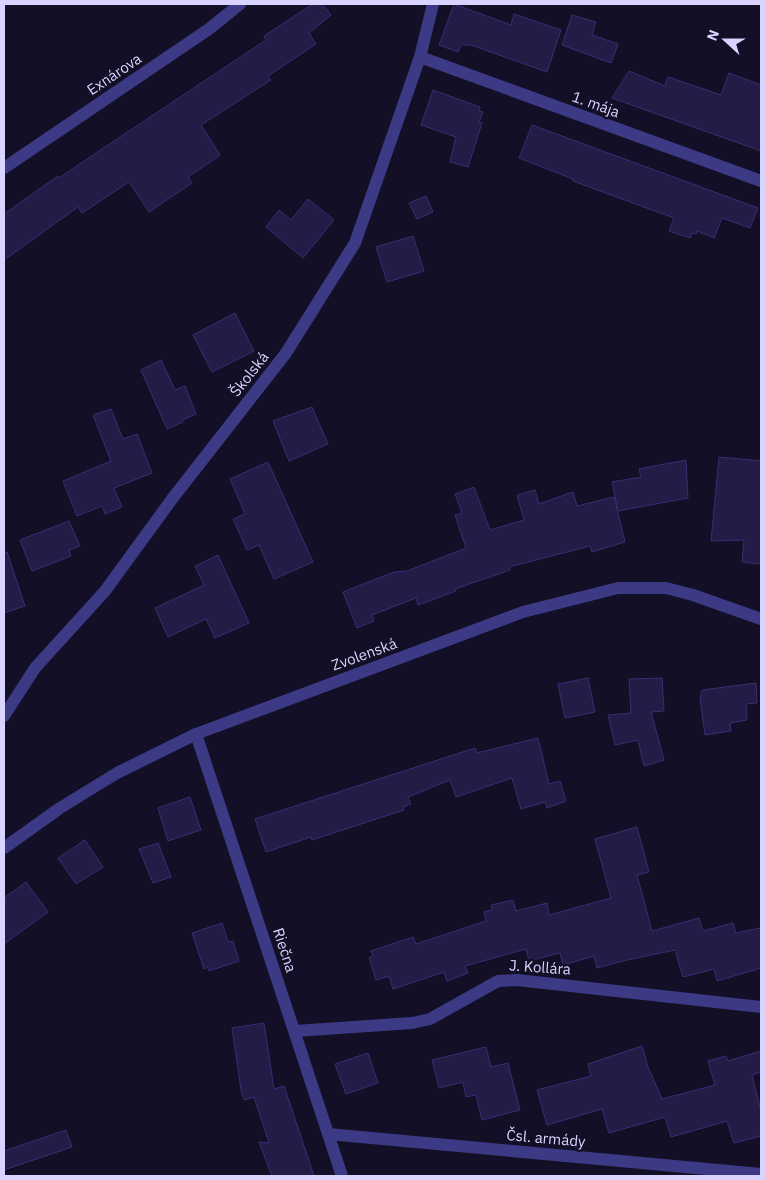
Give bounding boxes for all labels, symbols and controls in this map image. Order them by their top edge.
north arrow [700,15,750,65]
text: N [703,27,723,43]
street label: Exnárova [83,49,145,99]
street label: 1. mája [569,87,623,121]
street label: Školská [226,348,272,400]
street label: Zvolenská [329,633,399,675]
street label: Riečna [269,925,301,975]
street label: J. Kollára [508,955,572,979]
street label: Čsl. armády [506,1125,587,1151]

